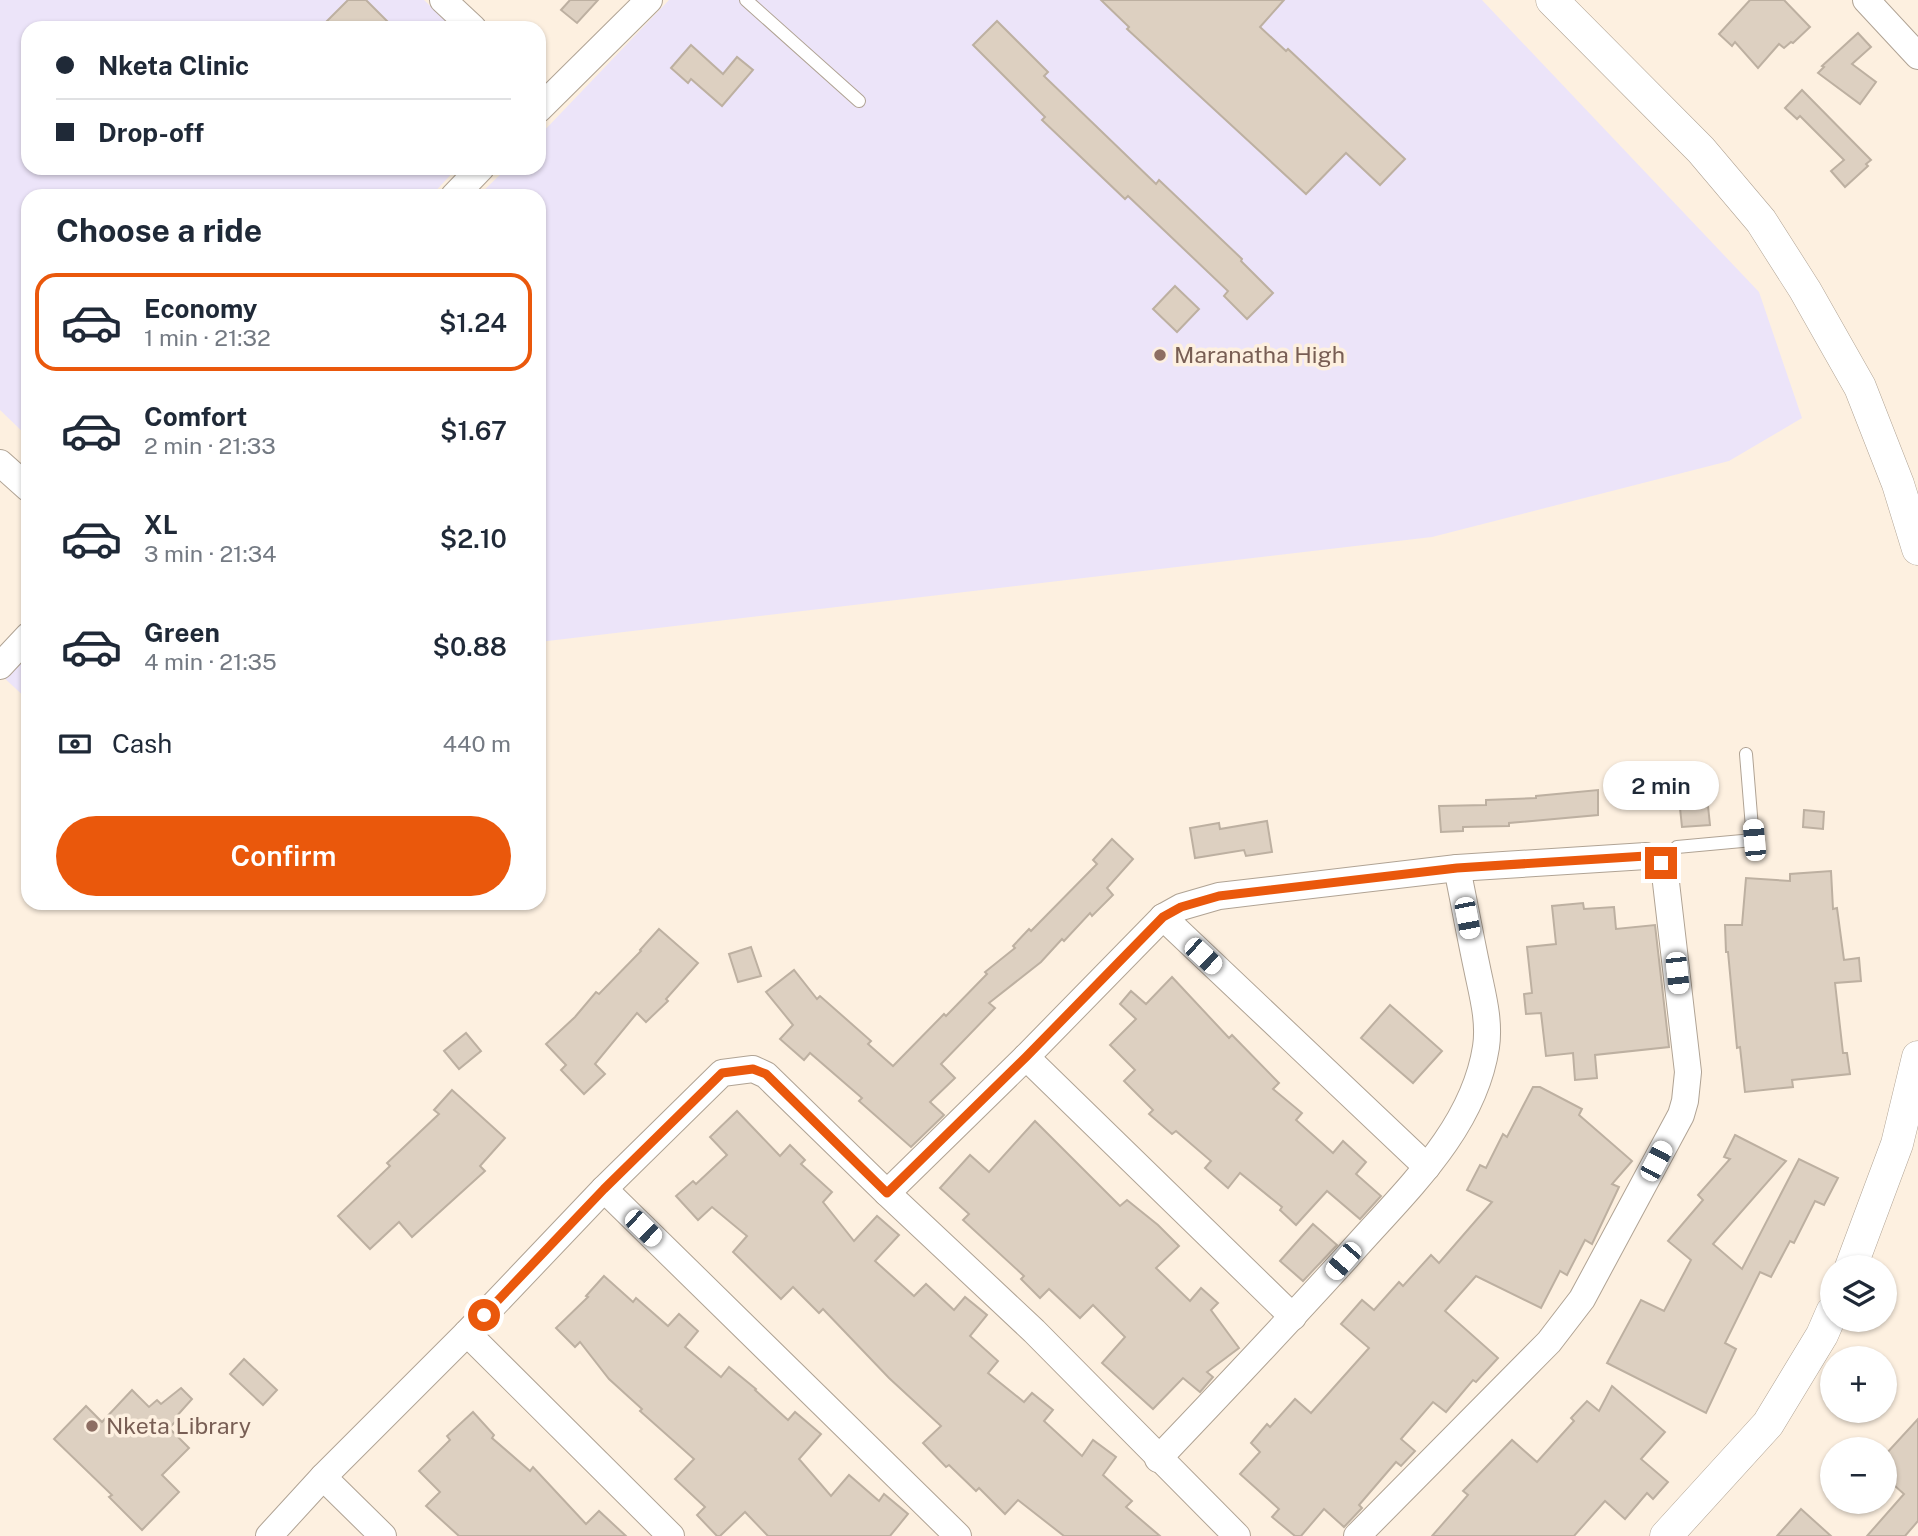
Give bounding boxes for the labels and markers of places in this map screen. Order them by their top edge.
place label: Maranatha High [1174,341,1345,368]
marker: Maranatha High [1152,347,1168,363]
place label: Nketa Library [106,1412,251,1439]
marker: Nketa Library [84,1418,100,1434]

